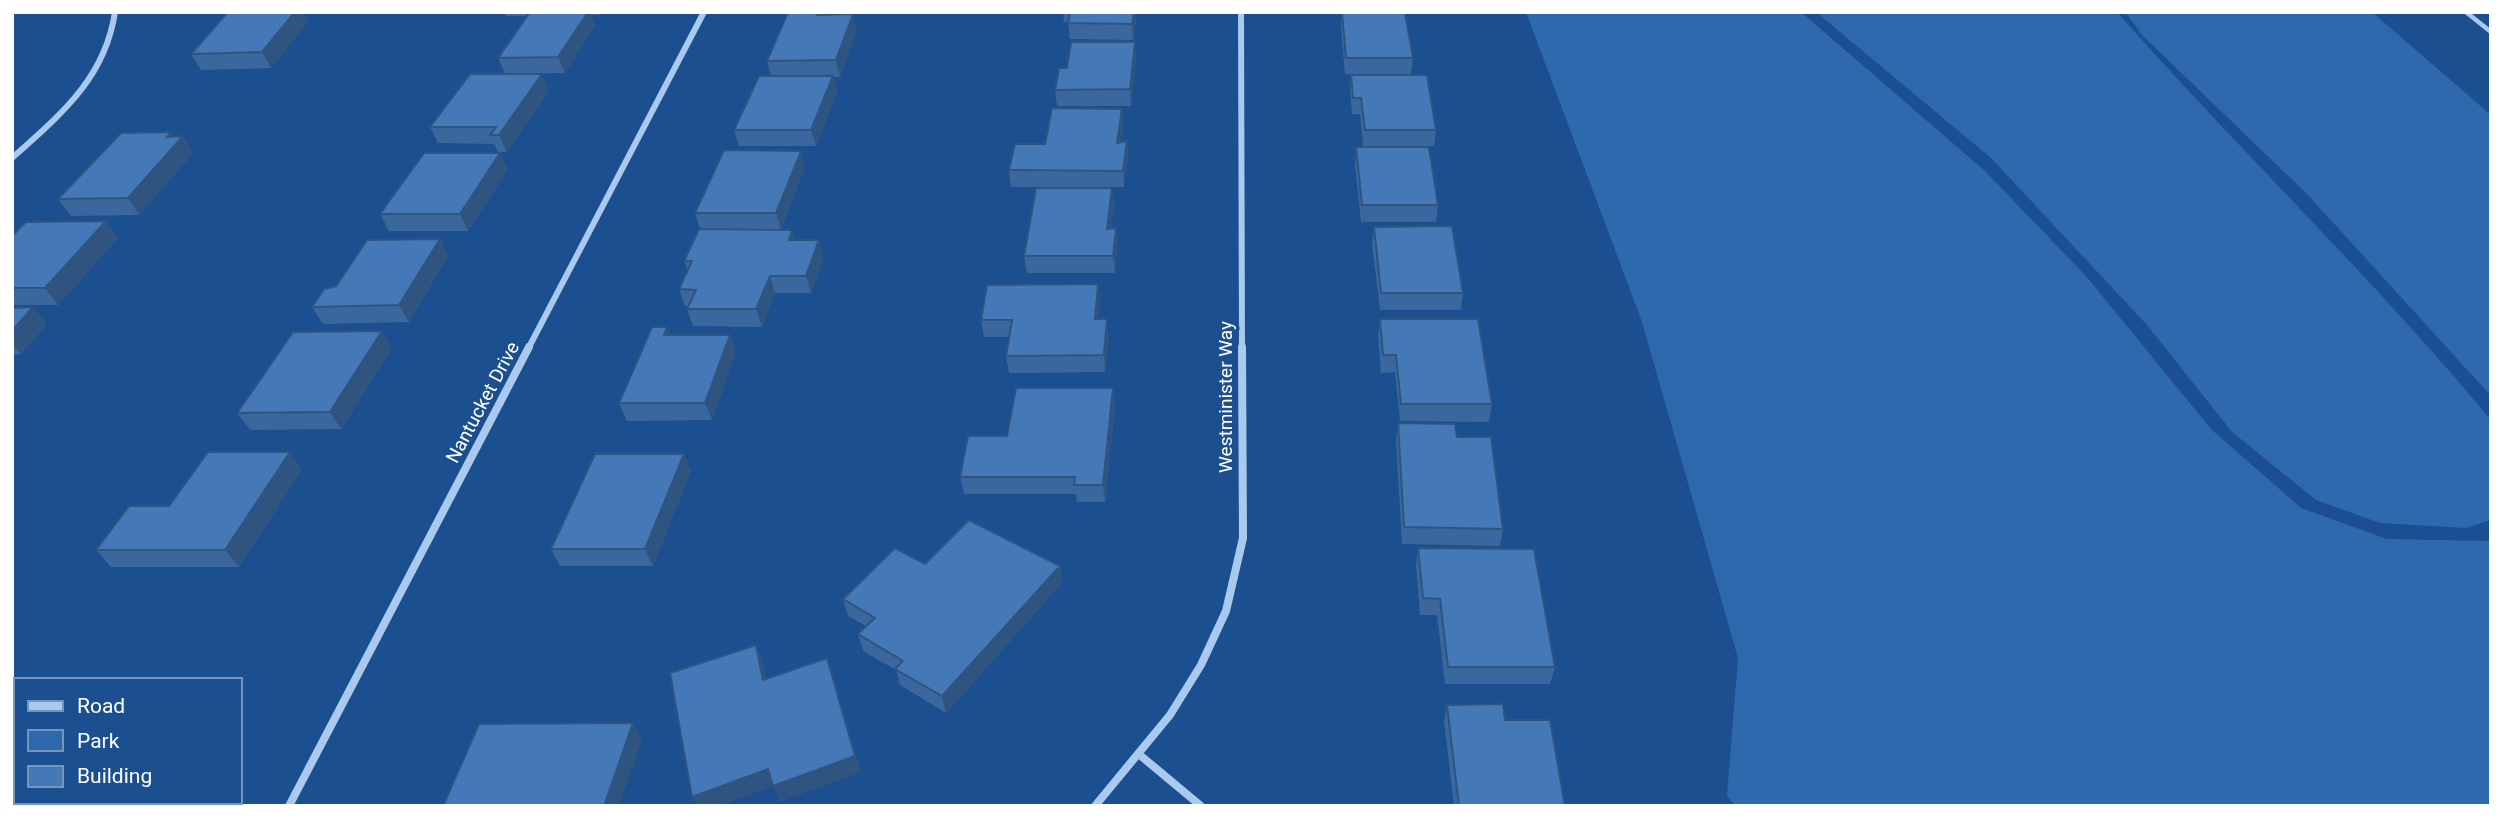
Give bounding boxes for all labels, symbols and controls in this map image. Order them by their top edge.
street label: Westminister Way [1214,321,1237,473]
street label: Nantucket Drive [441,338,524,467]
legend [14,678,242,804]
text: Road [77,694,125,718]
text: Park [77,729,120,753]
text: Building [77,764,152,788]

